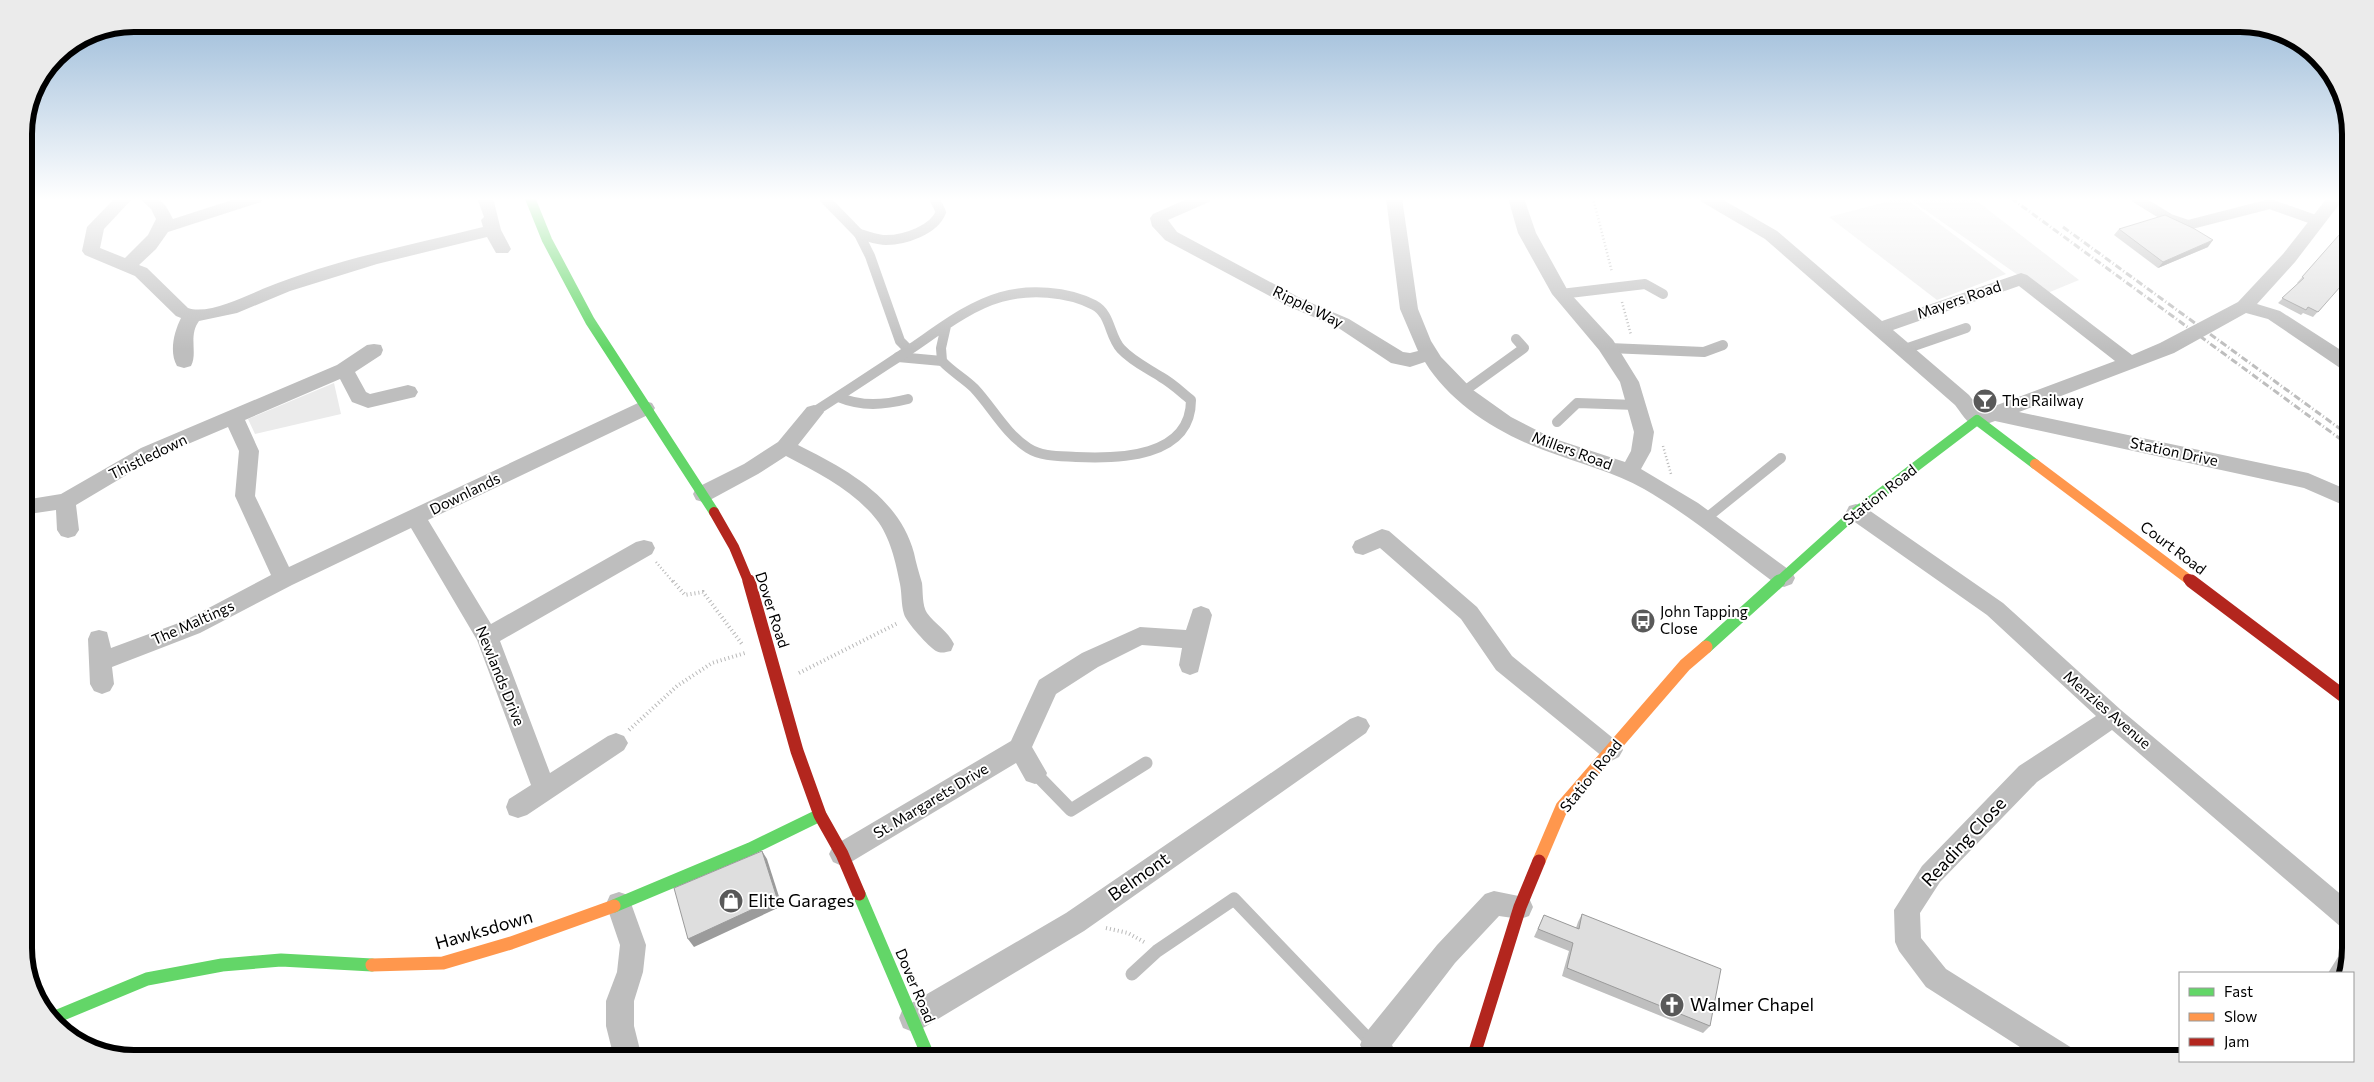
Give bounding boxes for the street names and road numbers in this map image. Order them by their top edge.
street label: Mayers Road [1914,276,2003,322]
street label: Ripple Way [1270,281,1347,331]
street label: Millers Road [1530,427,1615,473]
street label: Thistledown [106,429,190,483]
street label: Station Drive [2129,433,2220,469]
street label: Station Road [1839,460,1920,528]
street label: Downlands [426,468,503,518]
street label: Court Road [2137,517,2210,578]
street label: Dover Road [752,569,794,650]
street label: The Maltings [149,596,237,648]
street label: Newlands Drive [473,623,529,728]
street label: Menzies Avenue [2060,666,2155,752]
street label: Station Road [1556,735,1625,815]
street label: St. Margarets Drive [870,759,991,842]
street label: Reading Close [1916,792,2010,891]
street label: Belmont [1104,847,1173,905]
street label: Hawksdown [432,905,535,953]
street label: Dover Road [892,946,940,1025]

